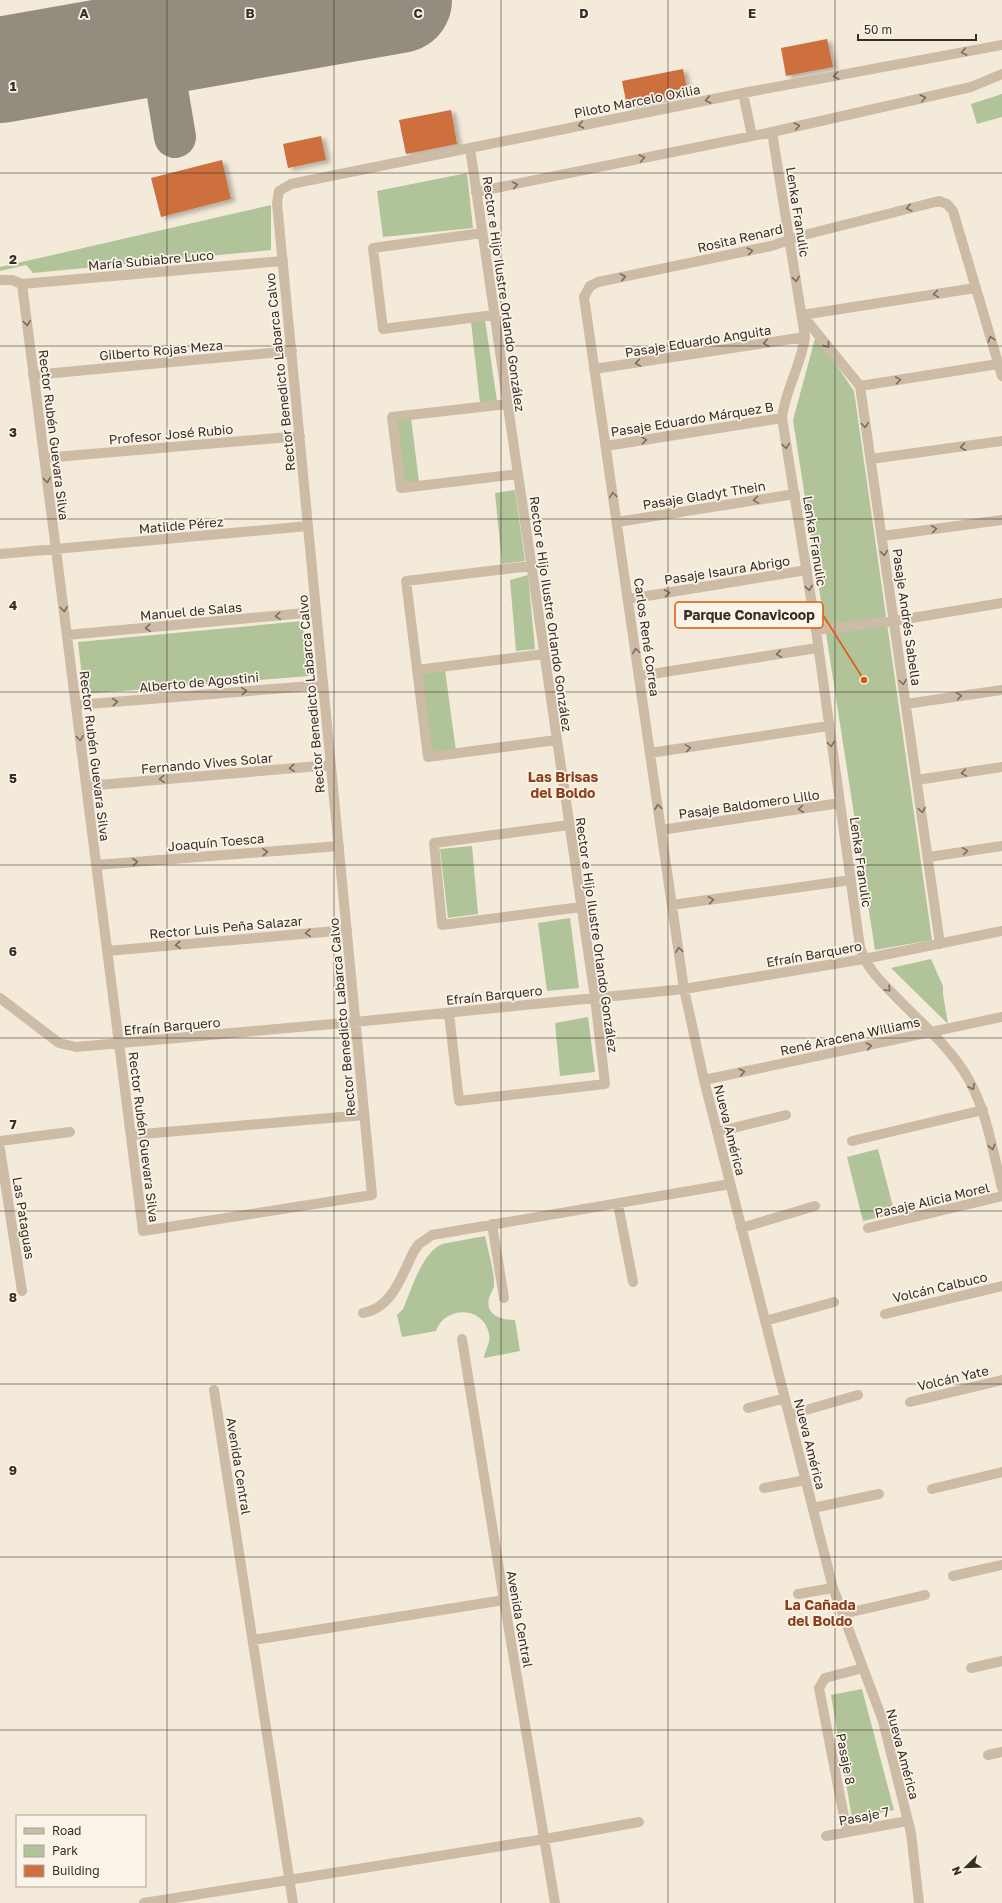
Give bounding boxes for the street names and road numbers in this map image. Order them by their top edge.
street label: Piloto Marcelo Oxilia [572,81,702,121]
street label: Lenka Franulic [783,166,813,258]
street label: Rector e Hijo Ilustre Orlando González [480,175,529,413]
street label: Rosita Renard [696,220,784,256]
street label: María Subiabre Luco [87,247,215,273]
street label: Rector Benedicto Labarca Calvo [262,272,298,472]
street label: Pasaje Eduardo Anguita [624,322,772,360]
street label: Gilberto Rojas Meza [98,337,224,363]
street label: Rector Rubén Guevara Silva [36,349,72,521]
street label: Pasaje Eduardo Márquez B [609,398,775,440]
street label: Profesor José Rubio [108,421,234,447]
street label: Pasaje Gladyt Thein [641,477,767,513]
street label: Rector e Hijo Ilustre Orlando González [527,495,576,733]
street label: Lenka Franulic [800,495,830,587]
street label: Matilde Pérez [138,513,224,537]
street label: Pasaje Andrés Sabella [889,547,925,687]
street label: Pasaje Isaura Abrigo [663,552,791,588]
street label: Carlos René Correa [631,577,663,697]
street label: Rector Benedicto Labarca Calvo [294,594,328,794]
street label: Manuel de Salas [139,599,243,623]
street label: Alberto de Agostini [139,669,259,695]
street label: Rector Rubén Guevara Silva [77,670,113,842]
street label: Fernando Vives Solar [140,749,274,777]
street label: Pasaje Baldomero Lillo [678,786,821,822]
street label: Rector e Hijo Ilustre Orlando González [573,816,622,1054]
street label: Lenka Franulic [847,816,875,908]
street label: Joaquín Toesca [167,830,265,854]
street label: Rector Luis Peña Salazar [149,912,303,942]
street label: Rector Benedicto Labarca Calvo [325,917,359,1117]
street label: Efraín Barquero [765,938,863,970]
street label: Efraín Barquero [445,982,543,1008]
street label: René Aracena Williams [779,1013,922,1059]
street label: Efraín Barquero [123,1014,221,1038]
street label: Rector Rubén Guevara Silva [126,1051,162,1223]
street label: Nueva América [711,1083,749,1177]
street label: Las Pataguas [10,1176,38,1260]
street label: Pasaje Alicia Morel [873,1179,991,1221]
street label: Volcán Calbuco [891,1268,989,1306]
street label: Volcán Yate [916,1362,990,1394]
street label: Nueva América [791,1397,829,1491]
street label: Avenida Central [223,1416,255,1516]
street label: Avenida Central [504,1569,536,1669]
street label: Nueva América [883,1707,923,1801]
street label: Pasaje 8 [833,1732,859,1786]
street label: Pasaje 7 [837,1803,891,1829]

